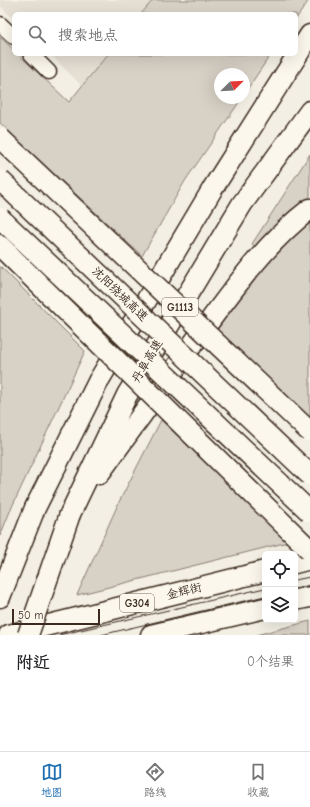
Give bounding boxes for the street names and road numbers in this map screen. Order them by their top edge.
street label: 沈阳绕城高速 [89,264,151,324]
road number: G1113 [162,298,198,316]
street label: 丹阜高速 [129,337,165,385]
street label: 金辉街 [165,580,203,602]
road number: G304 [120,594,154,612]

